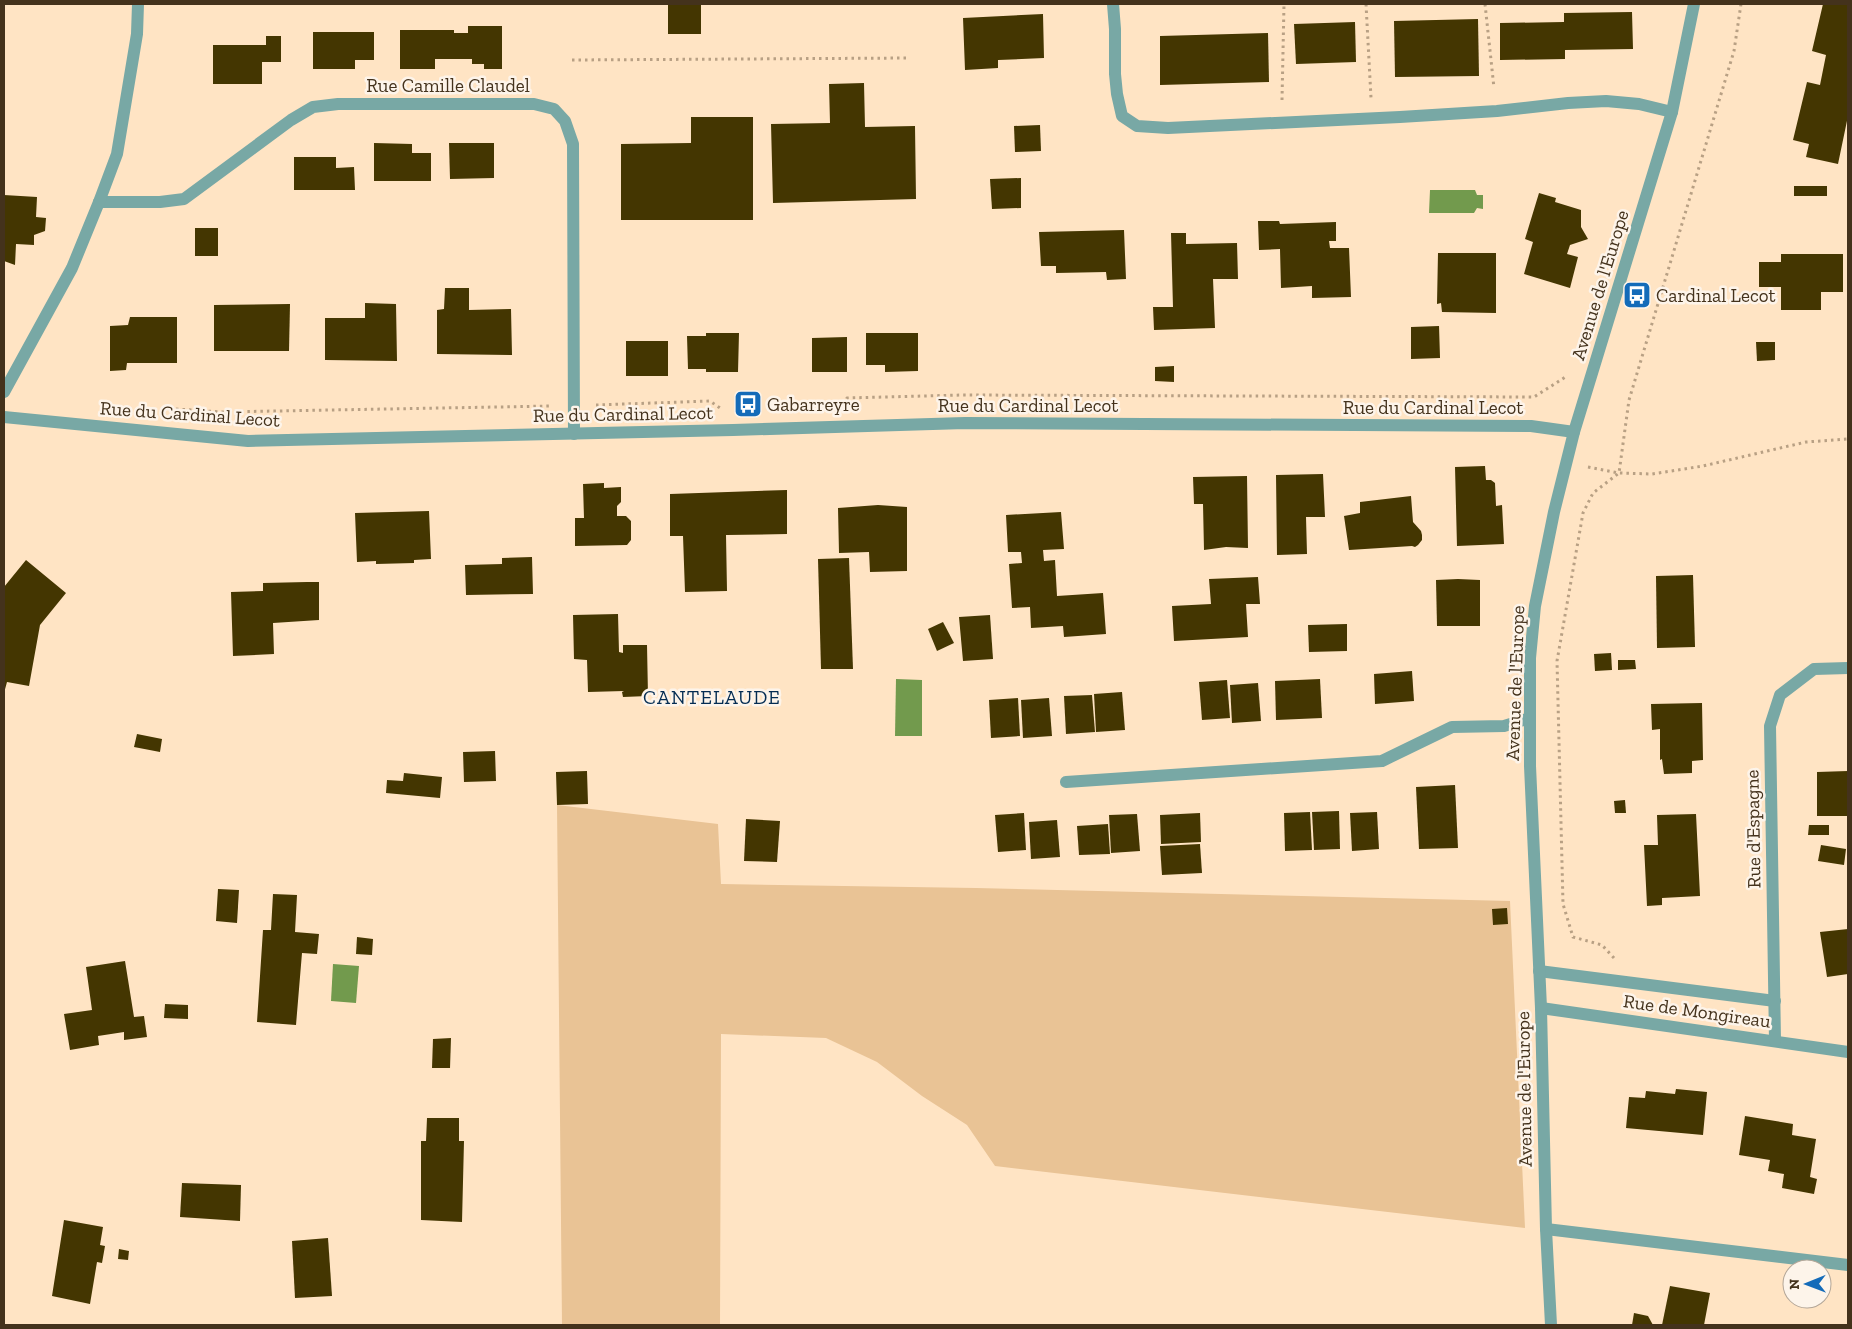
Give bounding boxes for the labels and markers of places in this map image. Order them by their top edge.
bus stop icon: Cardinal Lecot [1622,280,1652,310]
place label: Cardinal Lecot [1656,284,1775,307]
bus stop icon: Gabarreyre [733,389,763,419]
place label: Gabarreyre [767,393,860,416]

